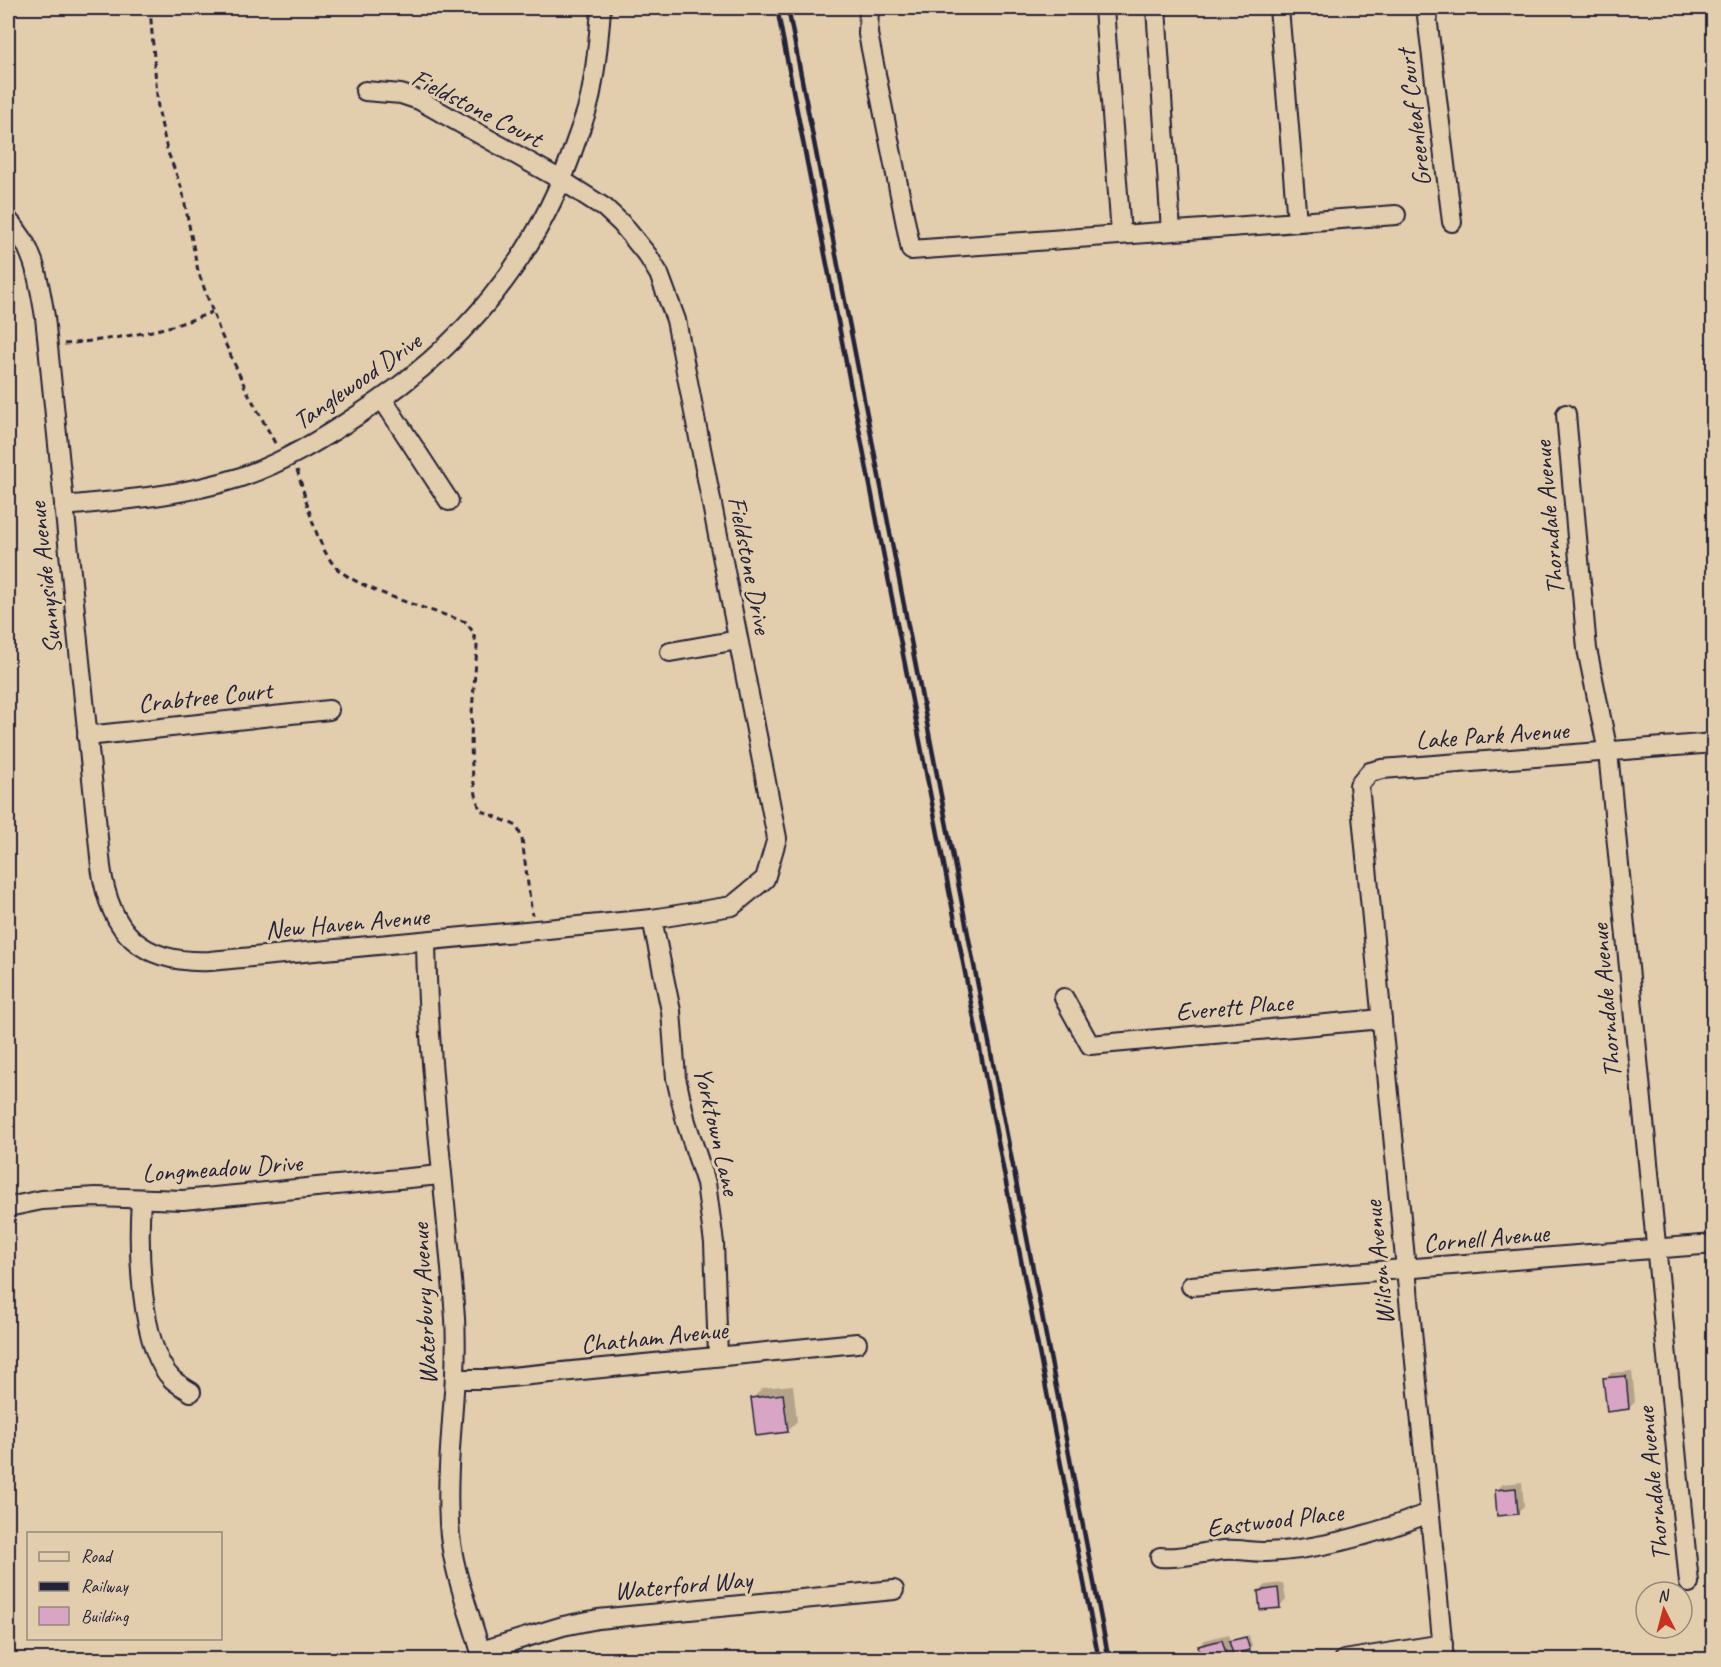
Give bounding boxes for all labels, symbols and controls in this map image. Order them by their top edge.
street label: Greenleaf Court [1389,44,1439,188]
street label: Fieldstone Court [406,61,550,156]
street label: Tanglewood Drive [286,324,429,437]
street label: Thorndale Avenue [1526,438,1572,596]
street label: Fieldstone Drive [721,493,780,638]
street label: Sunnyside Avenue [20,499,69,656]
street label: Crabtree Court [136,673,276,720]
street label: Lake Park Avenue [1414,713,1571,757]
street label: New Haven Avenue [264,899,432,947]
street label: Thorndale Avenue [1583,921,1629,1079]
street label: Everett Place [1174,985,1296,1029]
street label: Yorktown Lane [686,1064,748,1201]
street label: Longmeadow Drive [141,1146,305,1190]
street label: Wilson Avenue [1356,1198,1402,1327]
street label: Cornell Avenue [1422,1216,1552,1260]
street label: Waterbury Avenue [403,1221,445,1386]
street label: Chatham Avenue [579,1313,730,1361]
street label: Thorndale Avenue [1628,1404,1677,1562]
street label: Eastwood Place [1205,1495,1346,1545]
legend [27,1532,222,1640]
text: Road [81,1545,114,1567]
street label: Waterford Way [613,1562,755,1607]
text: Railway [81,1575,129,1597]
north arrow [1634,1580,1694,1640]
text: N [1657,1585,1672,1607]
text: Building [81,1605,130,1627]

